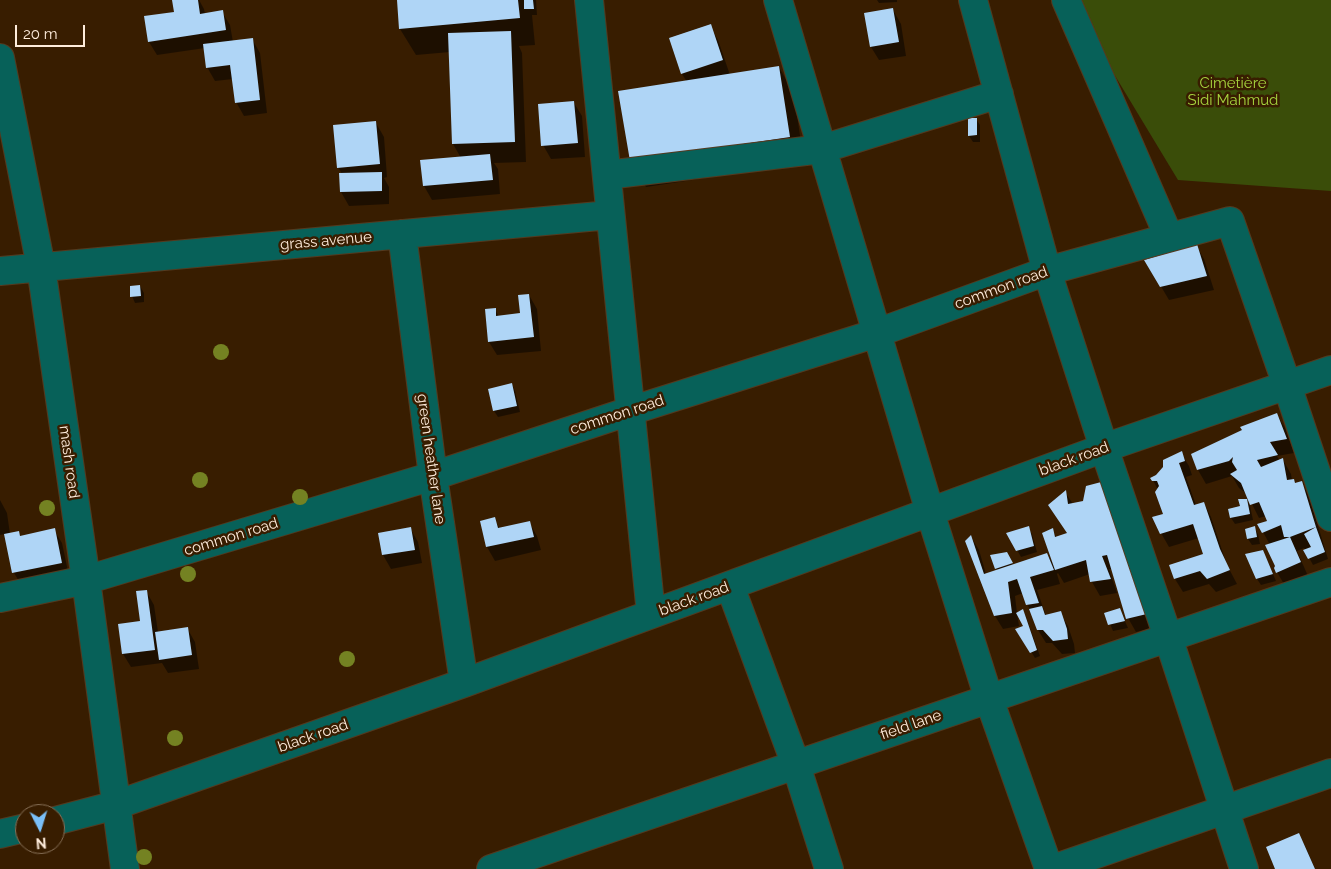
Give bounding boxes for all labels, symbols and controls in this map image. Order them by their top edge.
scale bar [18,15,88,47]
text: 20 m [23,25,58,43]
park label: Cimetière Sidi Mahmud [1188,74,1278,109]
street label: grass avenue [279,228,373,254]
street label: common road [952,263,1050,313]
street label: common road [568,391,666,439]
street label: green heather lane [413,393,449,525]
street label: mash road [55,424,83,500]
street label: black road [1037,438,1111,480]
street label: common road [182,514,280,560]
street label: black road [657,578,731,620]
street label: field lane [878,706,944,744]
street label: black road [276,716,350,756]
north arrow [15,804,65,854]
text: N [35,835,47,851]

